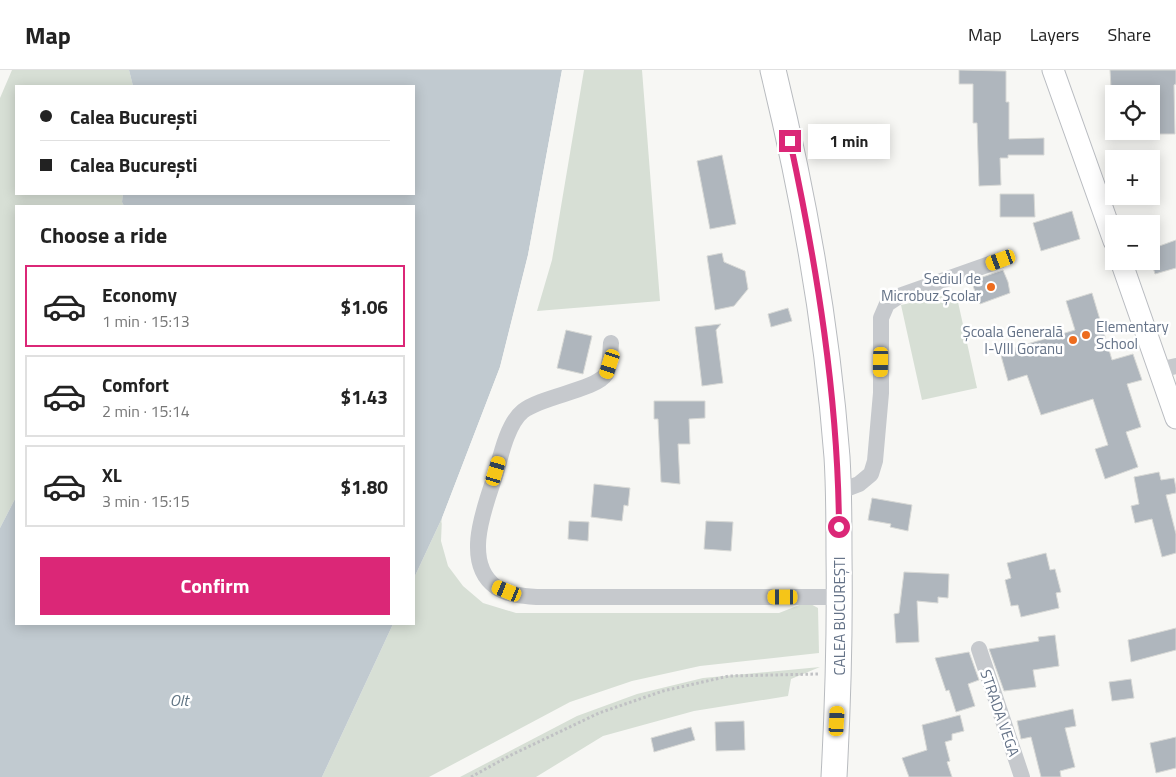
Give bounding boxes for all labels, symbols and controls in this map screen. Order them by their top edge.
text: Map [25,17,71,53]
text: Map [968,21,1002,48]
text: Layers [1030,21,1079,48]
text: Share [1107,21,1151,48]
map controls [1105,85,1160,270]
button: locate [1105,85,1160,140]
text: Calea București [70,102,197,131]
callout: 1 min [808,124,890,158]
text: 1 min [830,129,868,153]
route end [779,130,801,152]
text: Calea București [70,150,197,179]
button: + [1105,150,1160,205]
button: − [1105,215,1160,270]
text: Choose a ride [40,218,167,252]
car [984,248,1017,272]
place label: Sediul de Microbuz Școlar [881,267,981,307]
text: Economy [102,280,177,309]
marker: Sediul de Microbuz Școlar [985,281,997,293]
icon: car [42,284,87,329]
text: $1.06 [341,292,388,321]
text: 1 min · 15:13 [102,309,190,333]
place label: Elementary School [1096,315,1169,355]
place label: Școala Generală I-VIII Goranu [963,320,1063,360]
marker: Elementary School [1080,329,1092,341]
marker: Școala Generală I-VIII Goranu [1067,334,1079,346]
car [598,347,621,381]
car [873,347,888,377]
text: Comfort [102,370,169,399]
icon: car [42,374,87,419]
text: $1.43 [341,382,388,411]
text: 2 min · 15:14 [102,399,190,423]
car [484,454,507,488]
text: XL [102,460,122,489]
icon: car [42,464,87,509]
text: $1.80 [341,472,388,501]
text: 3 min · 15:15 [102,489,190,513]
route start [828,516,850,538]
button: Confirm [40,557,390,615]
street label: CALEA BUCUREȘTI [828,557,851,675]
car [490,578,523,604]
car [768,590,798,605]
street label: STRADA VEGA [974,666,1026,760]
water label: Olt [170,688,190,712]
car [828,706,845,736]

